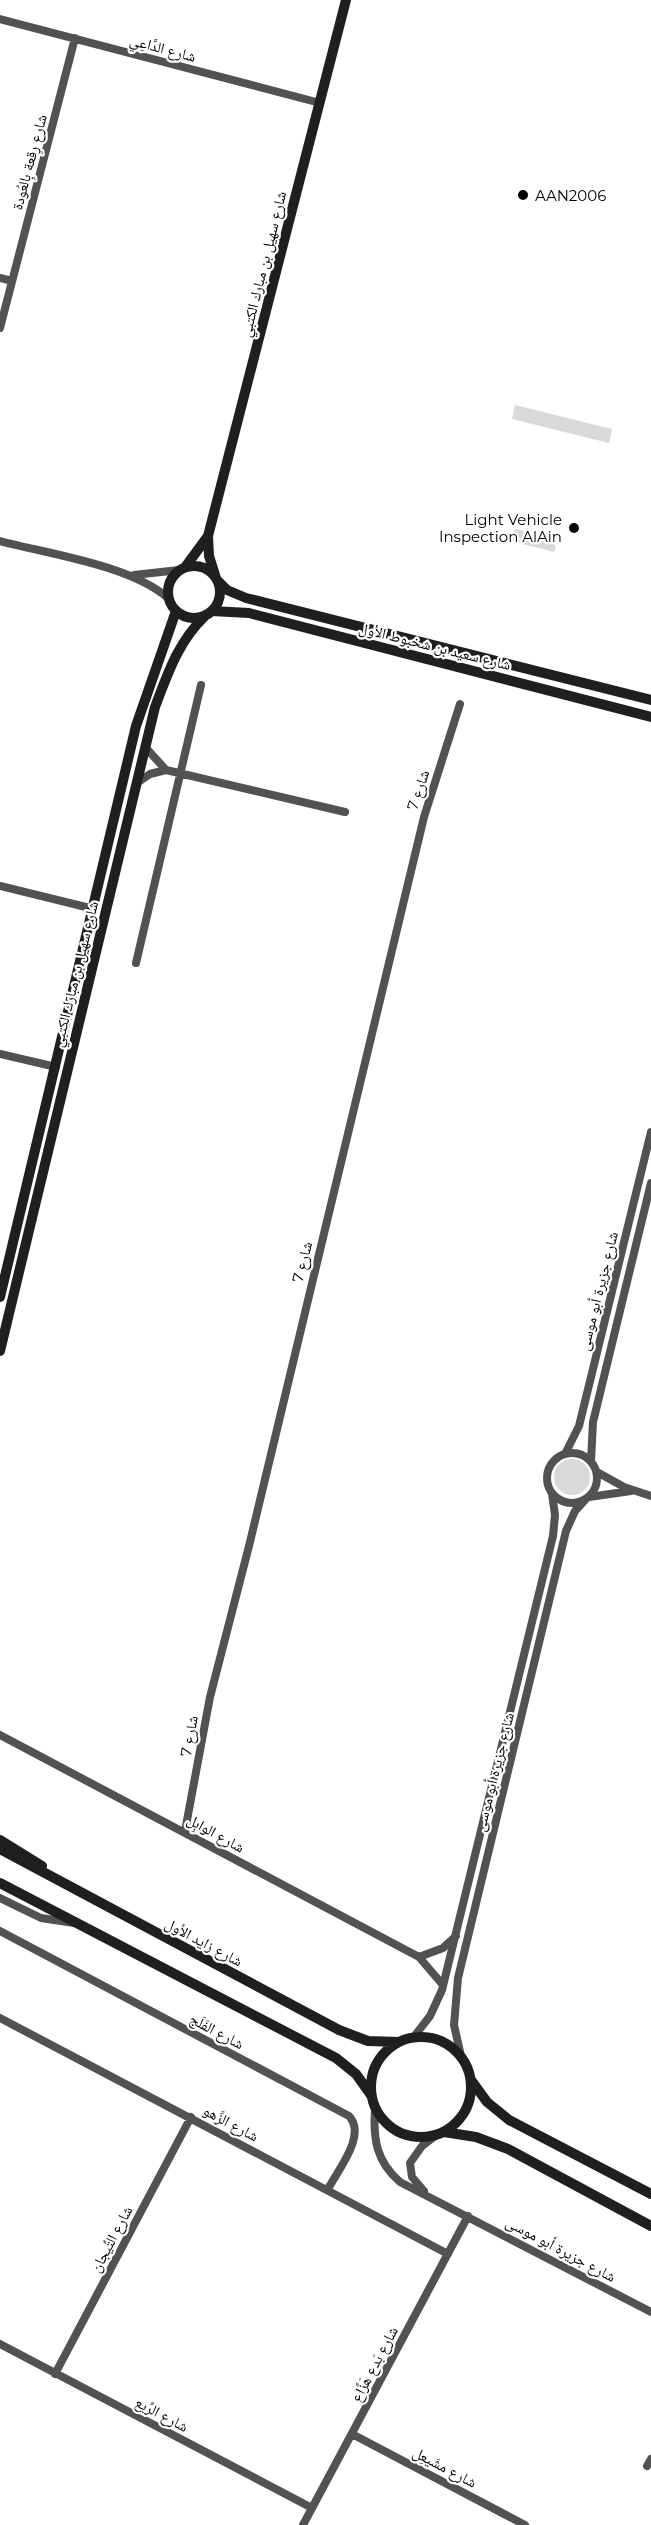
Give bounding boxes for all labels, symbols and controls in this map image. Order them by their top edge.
street label: شارع الدَّاعِي [127,30,198,69]
street label: شارع رِقعة بِالعُودة [7,112,53,212]
place label: AAN2006 [535,186,606,205]
marker: AAN2006 [516,188,530,202]
street label: شارع سهيل بن مبارك الكتبي [236,189,293,340]
place label: Light Vehicle Inspection AlAin [439,510,562,546]
marker: Light Vehicle Inspection AlAin [567,521,581,535]
street label: شارع سعيد بن شخبوط الأول [357,618,513,675]
street label: شارع 7 [403,767,434,813]
street label: شارع سهيل بن مبارك الكتبي [48,899,105,1050]
street label: شارع جزيرة أبو موسى [574,1229,623,1353]
street label: شارع 7 [288,1240,317,1285]
street label: شارع جزيرة أبو موسى [470,1710,519,1834]
street label: شارع 7 [176,1714,203,1758]
street label: شارع الوابِل [183,1809,248,1858]
street label: شارع زايد الأول [161,1914,246,1971]
street label: شارع الفَلَج [186,2009,247,2054]
street label: شارع الزَّهو [200,2101,262,2146]
street label: شارع التِّيجان [86,2202,137,2276]
street label: شارع جزيرة أبو موسى [502,2212,619,2287]
street label: شارع بَدع هَزَّاع [346,2323,403,2406]
street label: شارع الرِّيع [132,2392,192,2437]
street label: شارع مشَيعِل [409,2442,480,2493]

